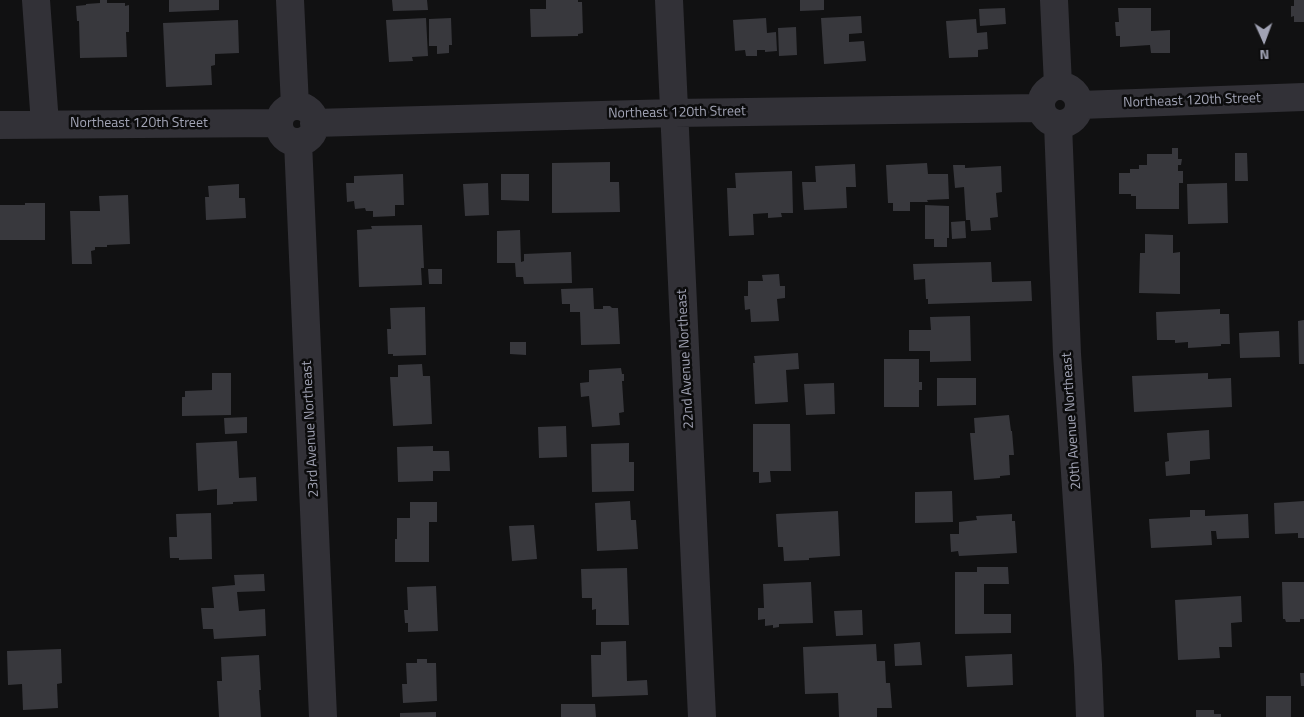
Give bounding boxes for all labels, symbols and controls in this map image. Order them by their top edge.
north arrow [1239,15,1289,65]
text: N [1259,45,1270,66]
street label: Northeast 120th Street [1123,90,1261,112]
street label: Northeast 120th Street [608,103,746,123]
street label: Northeast 120th Street [70,116,208,132]
street label: 22nd Avenue Northeast [674,289,698,429]
street label: 20th Avenue Northeast [1059,352,1085,490]
street label: 23rd Avenue Northeast [299,360,323,498]

